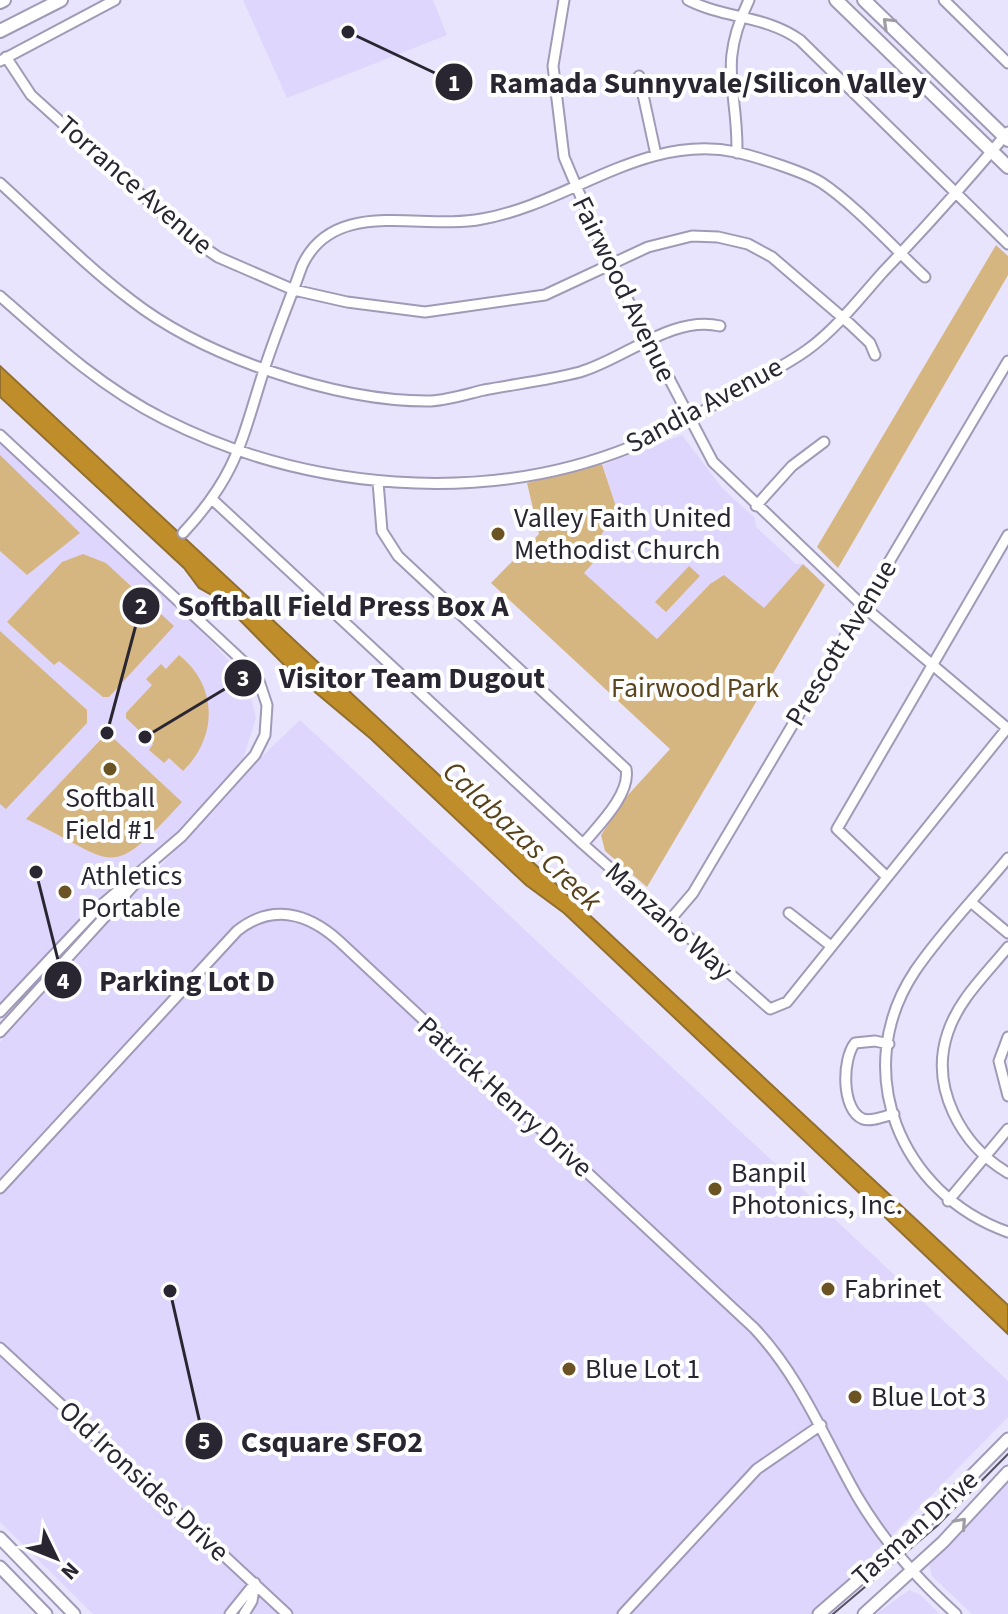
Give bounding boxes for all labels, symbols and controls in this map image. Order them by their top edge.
one-way arrow [883,18,897,33]
callout: Ramada Sunnyvale/Silicon Valley [434,55,943,109]
text: Ramada Sunnyvale/Silicon Valley [489,62,927,105]
text: 1 [448,66,460,101]
street label: Torrance Avenue [48,106,222,264]
street label: Fairwood Avenue [562,189,686,389]
street label: Sandia Avenue [618,347,790,463]
place label: Valley Faith United Methodist Church [514,498,732,570]
marker: Valley Faith United Methodist Church [489,525,507,543]
street label: Prescott Avenue [775,552,907,734]
callout: Softball Field Press Box A [121,579,525,633]
text: Softball Field Press Box A [177,585,509,628]
text: 2 [135,589,147,624]
callout: Visitor Team Dugout [223,651,561,705]
text: Visitor Team Dugout [278,657,545,700]
text: 3 [237,661,249,696]
park label: Fairwood Park [611,668,779,708]
water label: Calabazas Creek [433,751,612,922]
marker: Softball Field #1 [101,760,119,778]
place label: Softball Field #1 [65,778,155,850]
street label: Manzano Way [596,853,742,989]
place label: Athletics Portable [81,856,182,928]
marker: Athletics Portable [56,883,74,901]
callout: Parking Lot D [43,953,291,1007]
text: Parking Lot D [99,960,275,1003]
text: 4 [57,964,70,999]
street label: Patrick Henry Drive [408,1007,602,1187]
place label: Banpil Photonics, Inc. [731,1153,903,1225]
marker: Banpil Photonics, Inc. [706,1180,724,1198]
place label: Fabrinet [844,1269,942,1309]
marker: Fabrinet [819,1280,837,1298]
place label: Blue Lot 1 [585,1349,700,1389]
marker: Blue Lot 1 [560,1360,578,1378]
place label: Blue Lot 3 [871,1377,986,1417]
marker: Blue Lot 3 [846,1388,864,1406]
street label: Old Ironsides Drive [50,1391,238,1571]
callout: Csquare SFO2 [184,1414,439,1468]
text: Csquare SFO2 [241,1421,423,1464]
text: 5 [198,1424,210,1459]
street label: Tasman Drive [843,1460,987,1596]
north arrow [16,1518,96,1598]
one-way arrow [952,1518,966,1533]
text: N [53,1555,87,1587]

